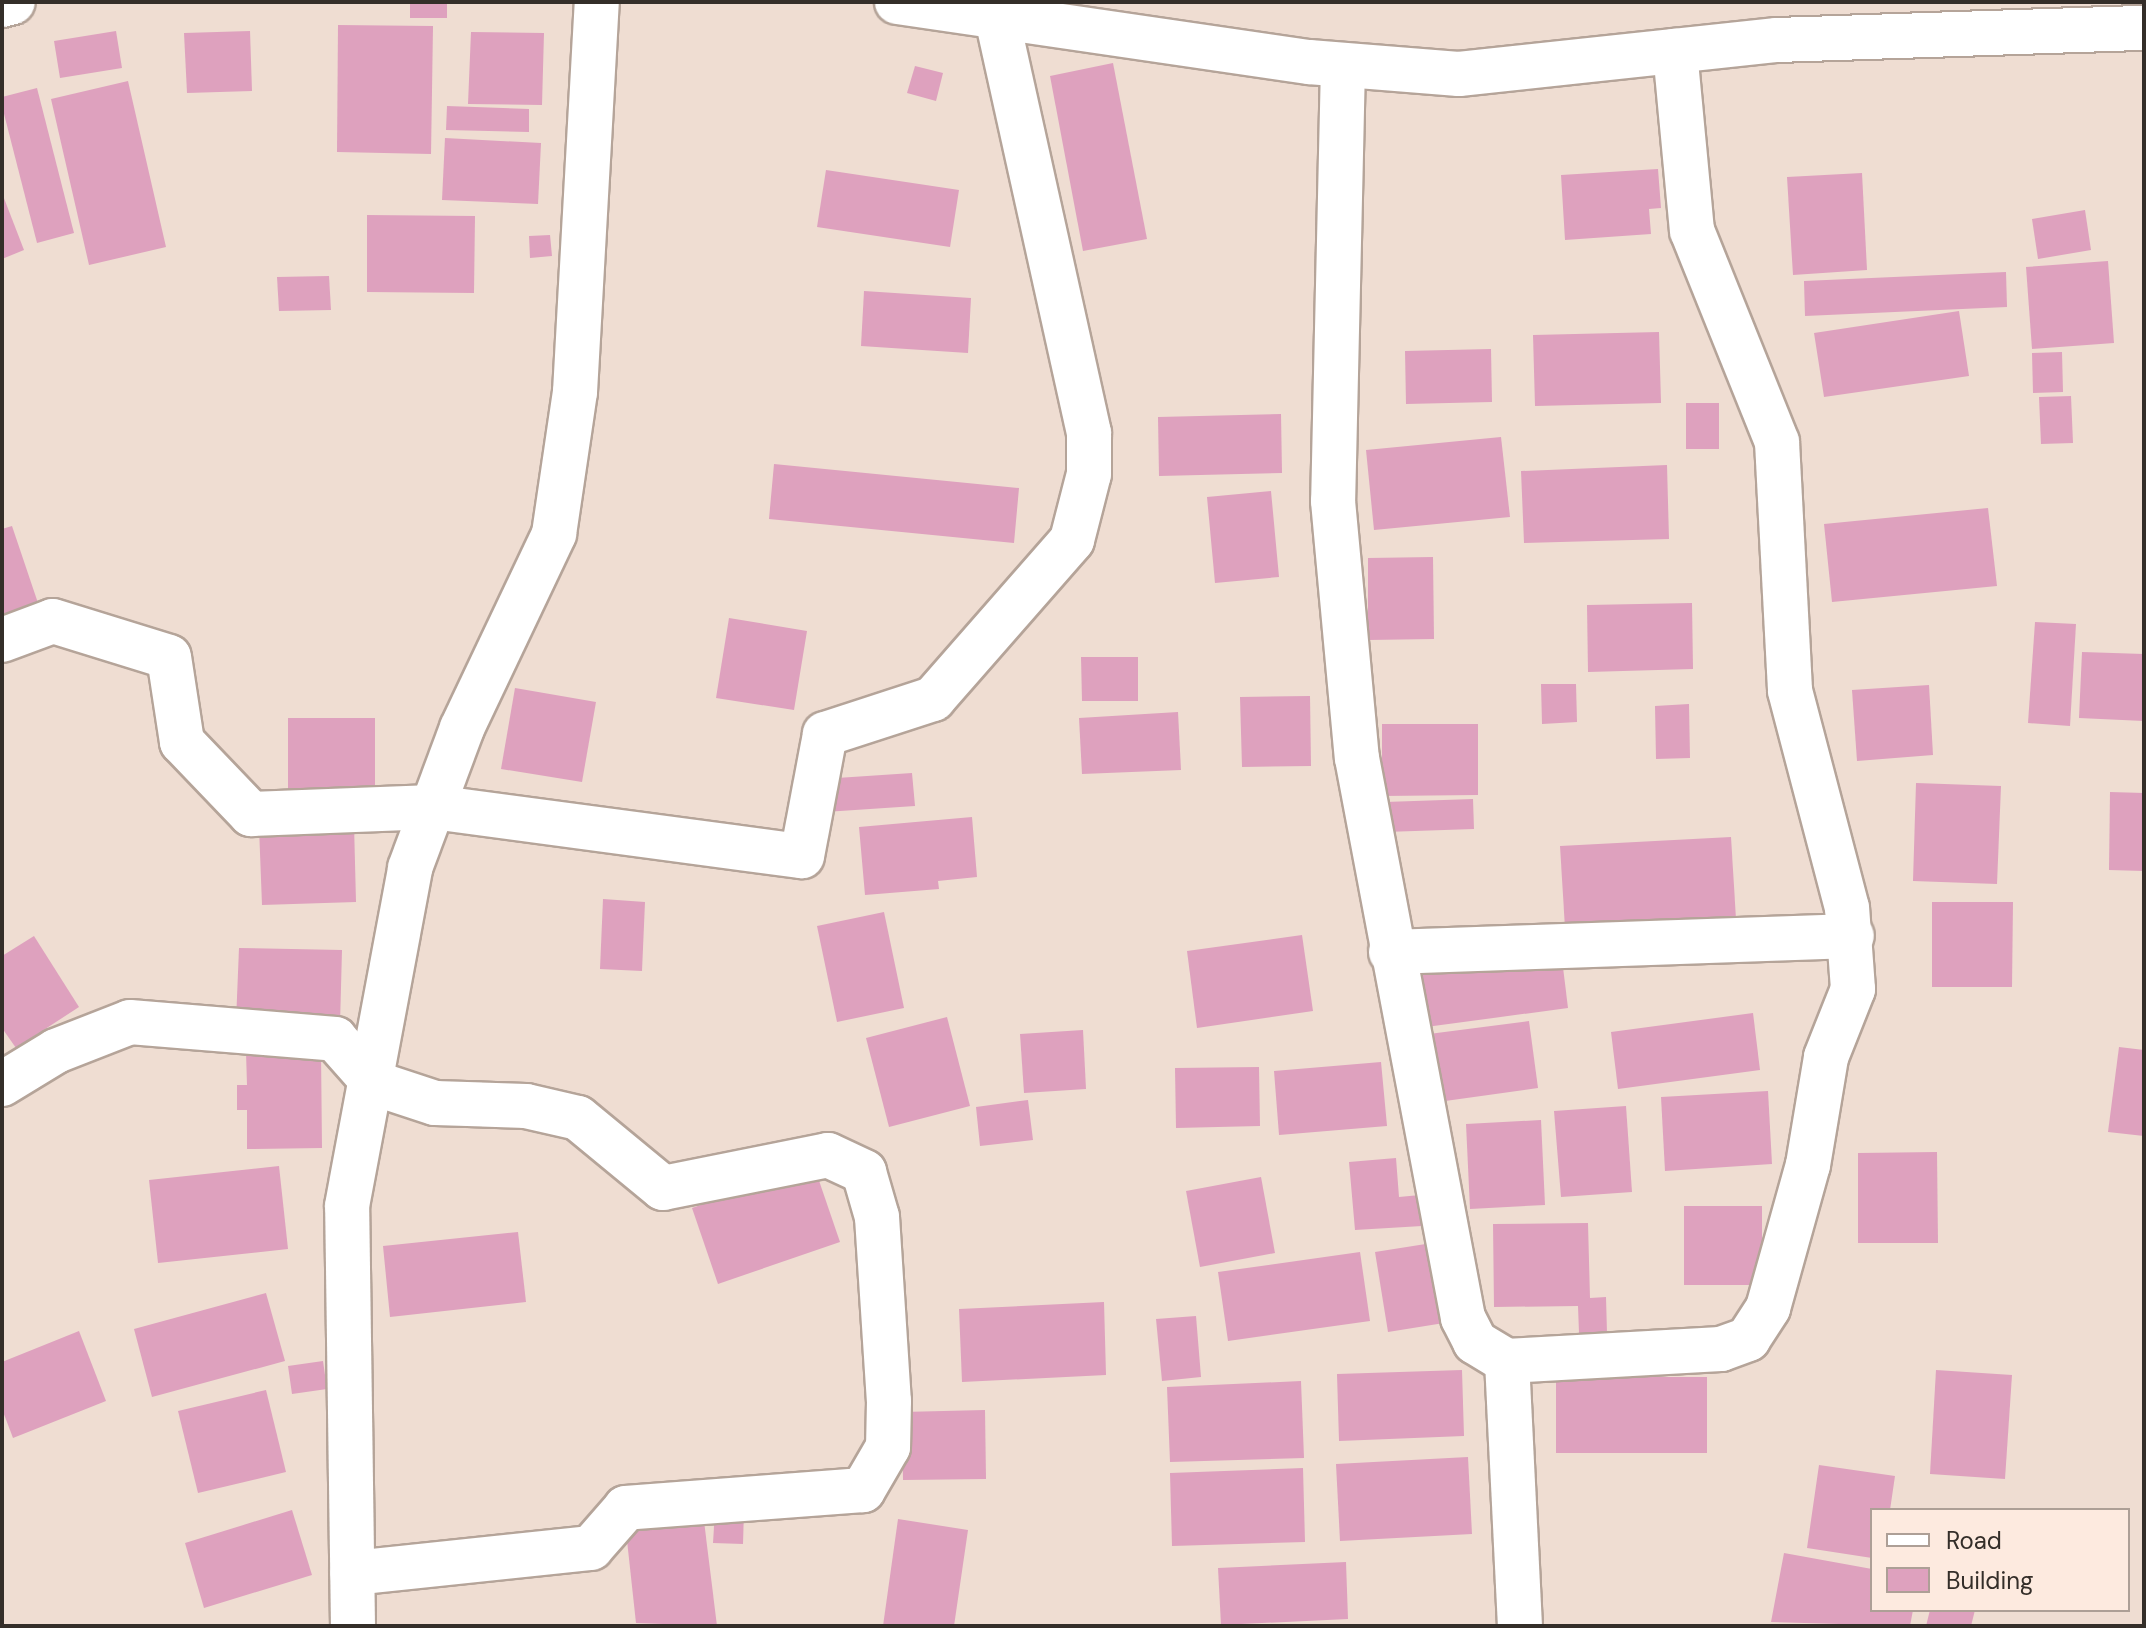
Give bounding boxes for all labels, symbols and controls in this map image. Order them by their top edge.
legend [1870,1508,2130,1612]
text: Road [1946,1525,2002,1556]
text: Building [1946,1565,2033,1596]

